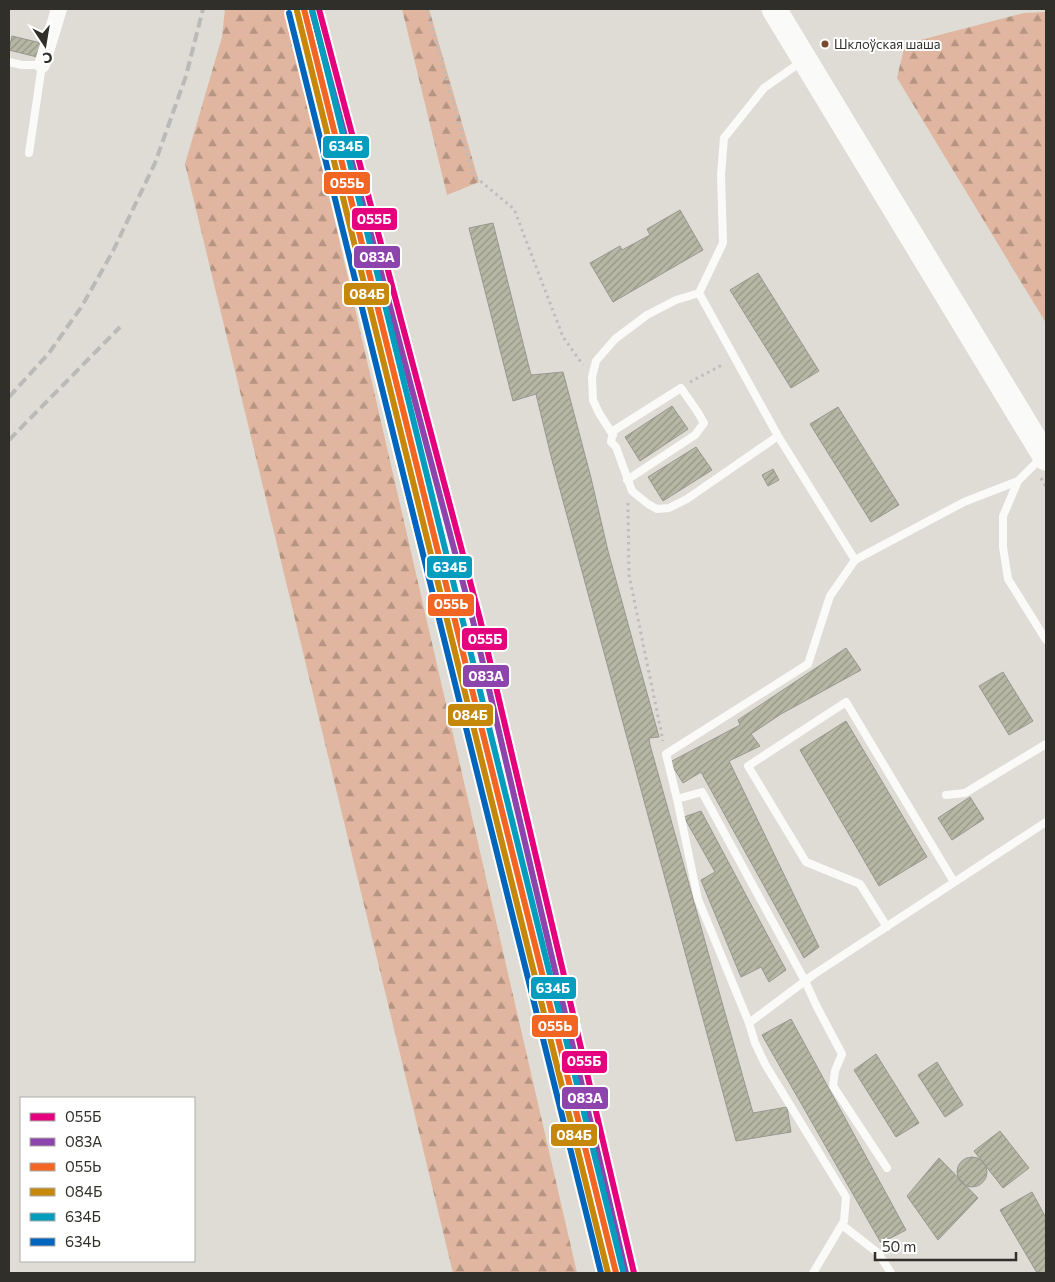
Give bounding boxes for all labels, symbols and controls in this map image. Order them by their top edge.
north arrow [20,20,70,70]
place label: Шклоўская шаша [834,36,941,52]
marker: Шклоўская шаша [820,39,830,49]
text: С [41,49,54,68]
line badge: 634Б [322,135,370,159]
text: 634Б [329,137,363,154]
line badge: 055Ь [323,171,371,195]
text: 055Ь [330,174,364,191]
line badge: 055Б [351,207,398,231]
text: 055Б [357,210,391,227]
line badge: 083А [353,245,401,269]
text: 083А [359,248,395,265]
line badge: 084Б [343,282,390,306]
text: 084Б [349,285,385,302]
line badge: 634Б [426,555,473,579]
text: 634Б [433,558,467,575]
line badge: 055Ь [427,593,475,617]
text: 055Ь [434,595,468,612]
line badge: 055Б [461,627,508,651]
text: 055Б [468,630,502,647]
line badge: 083А [462,664,510,688]
text: 083А [468,667,504,684]
line badge: 084Б [447,703,494,727]
text: 084Б [452,706,488,723]
line badge: 634Б [530,976,577,1000]
text: 634Б [536,979,570,996]
line badge: 055Ь [531,1014,579,1038]
text: 055Ь [538,1017,572,1034]
line badge: 055Б [561,1050,608,1074]
text: 055Б [567,1052,601,1069]
line badge: 083А [561,1086,609,1110]
text: 083А [567,1089,603,1106]
legend [20,1097,195,1262]
text: 055Б [65,1107,101,1125]
line badge: 084Б [550,1123,598,1147]
text: 084Б [556,1126,592,1143]
text: 083А [65,1132,102,1150]
text: 055Ь [65,1157,101,1175]
text: 084Б [65,1182,102,1200]
text: 634Б [65,1207,101,1225]
scale bar [875,1230,1016,1262]
text: 634Ь [65,1232,101,1250]
text: 50 m [882,1237,916,1255]

